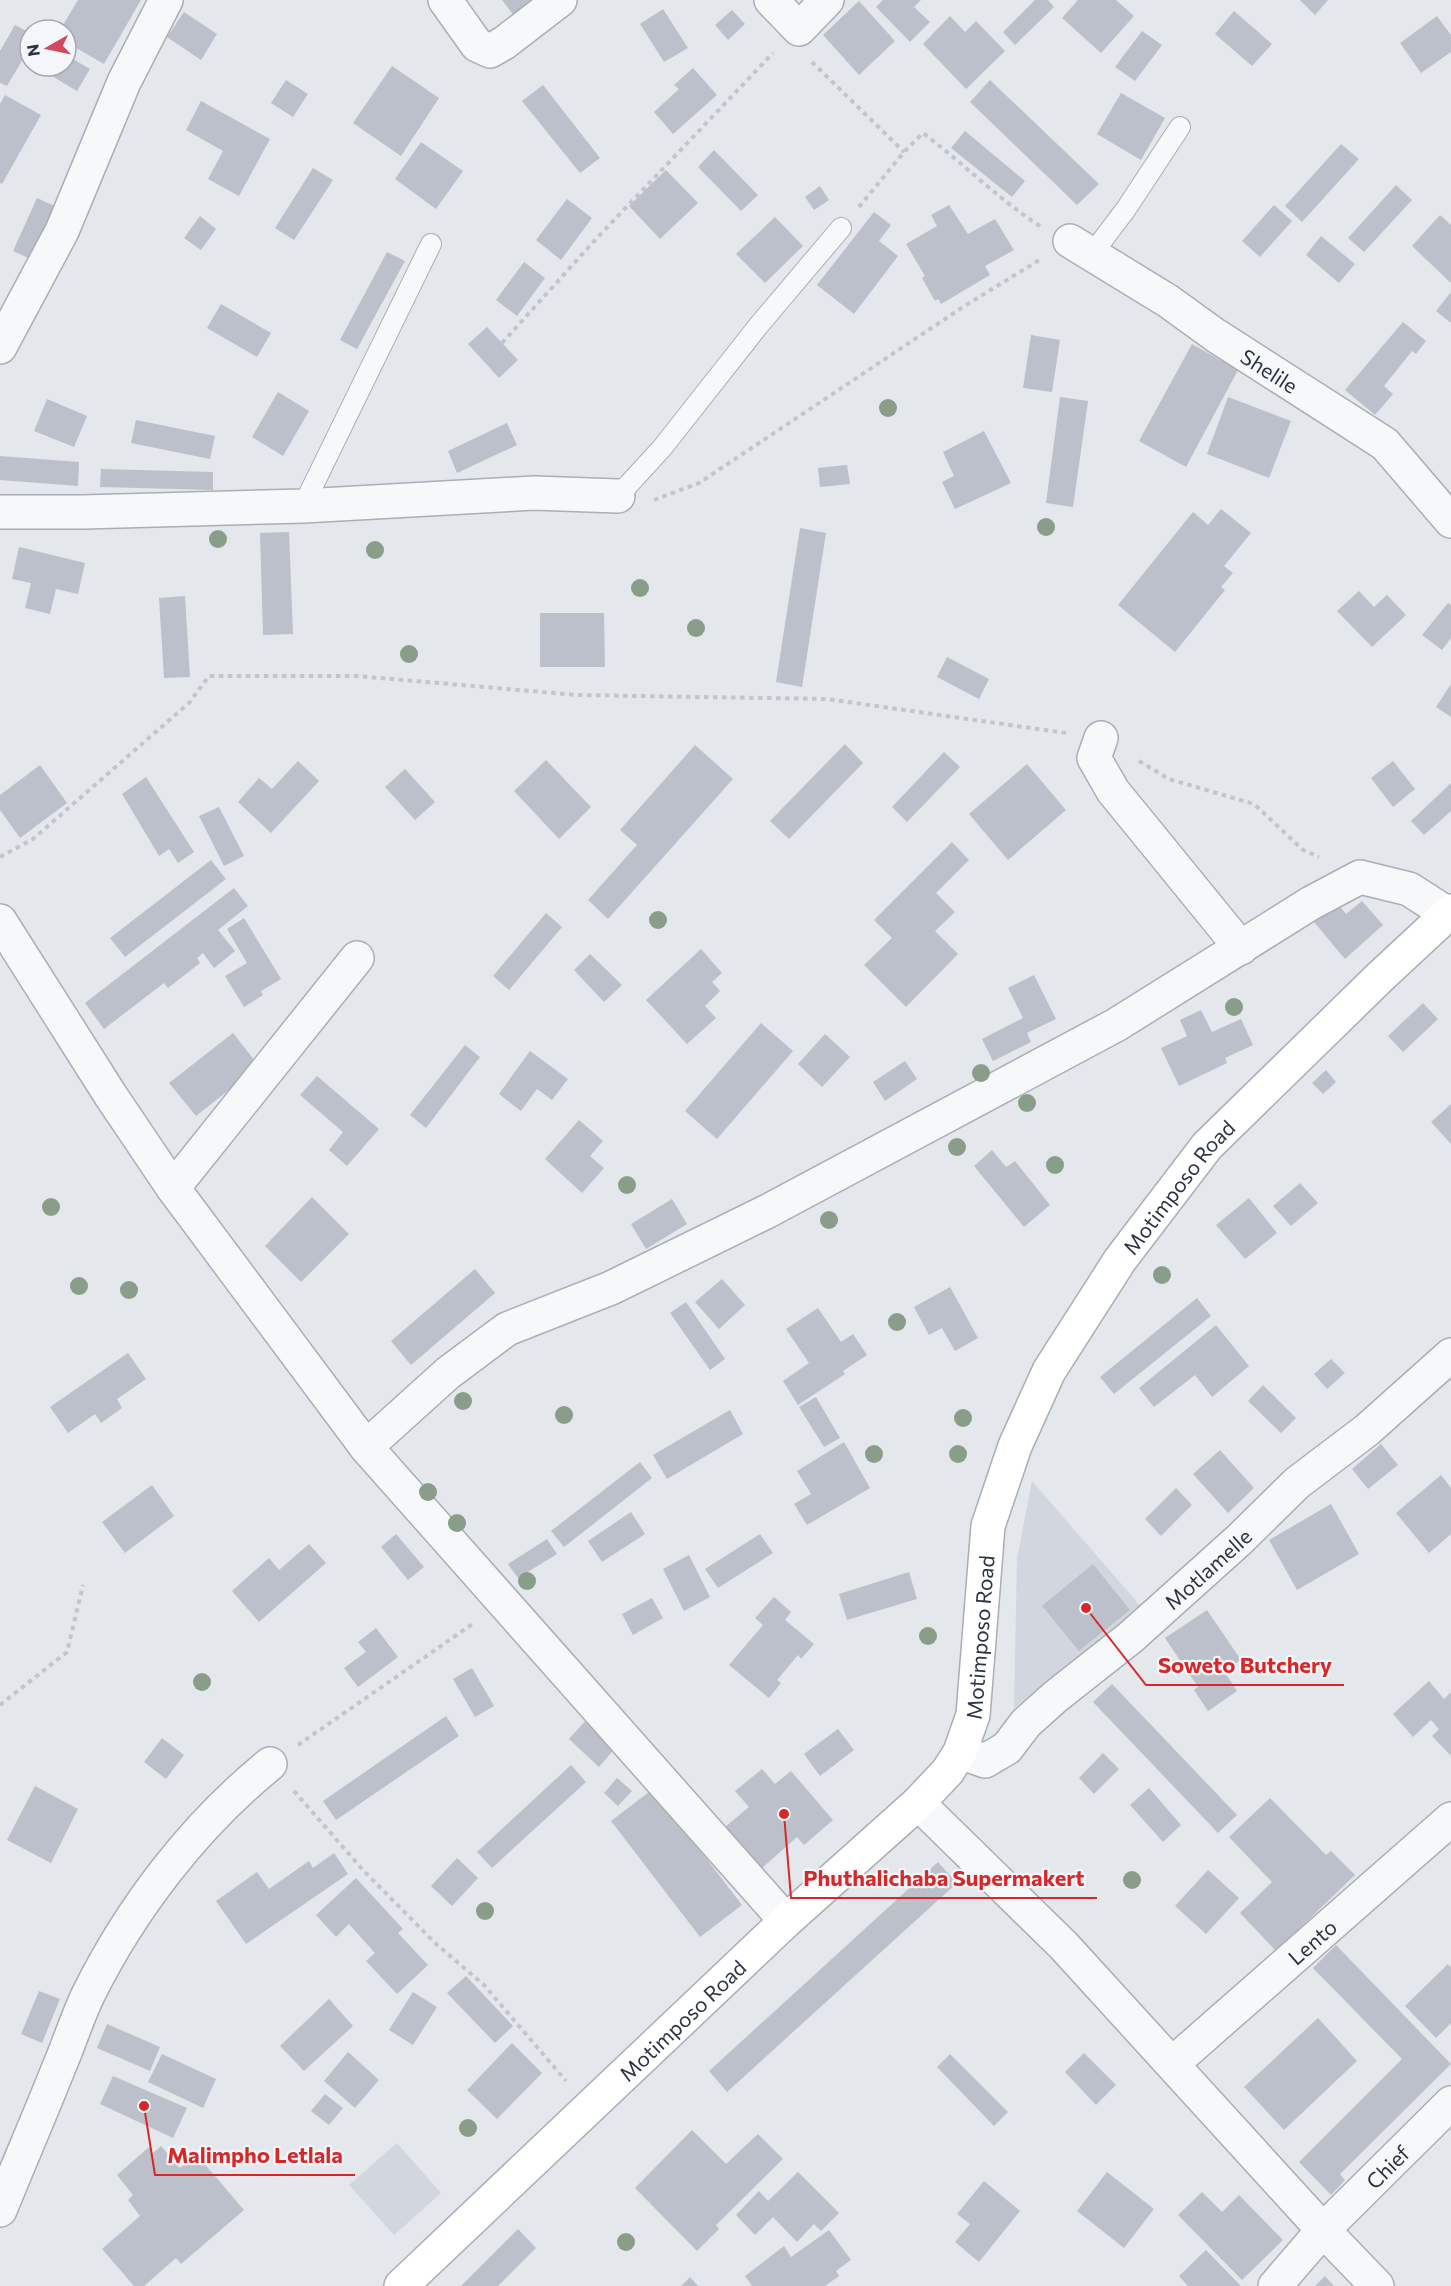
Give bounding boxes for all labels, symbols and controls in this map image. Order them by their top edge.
north arrow [18,18,78,78]
text: N [22,43,43,58]
street label: Shelile [1237,343,1303,398]
street label: Motimposo Road [1117,1114,1239,1259]
street label: Motlamelle [1159,1523,1256,1614]
street label: Motimposo Road [960,1554,998,1721]
callout: Soweto Butchery [1146,1645,1344,1685]
text: Soweto Butchery [1158,1651,1332,1678]
callout: Phuthalichaba Supermakert [791,1858,1097,1898]
text: Phuthalichaba Supermakert [803,1864,1085,1891]
street label: Lento [1282,1913,1341,1969]
street label: Motimposo Road [613,1954,750,2086]
callout: Malimpho Letlala [155,2135,355,2175]
street label: Chief [1360,2139,1414,2193]
text: Malimpho Letlala [167,2141,343,2168]

